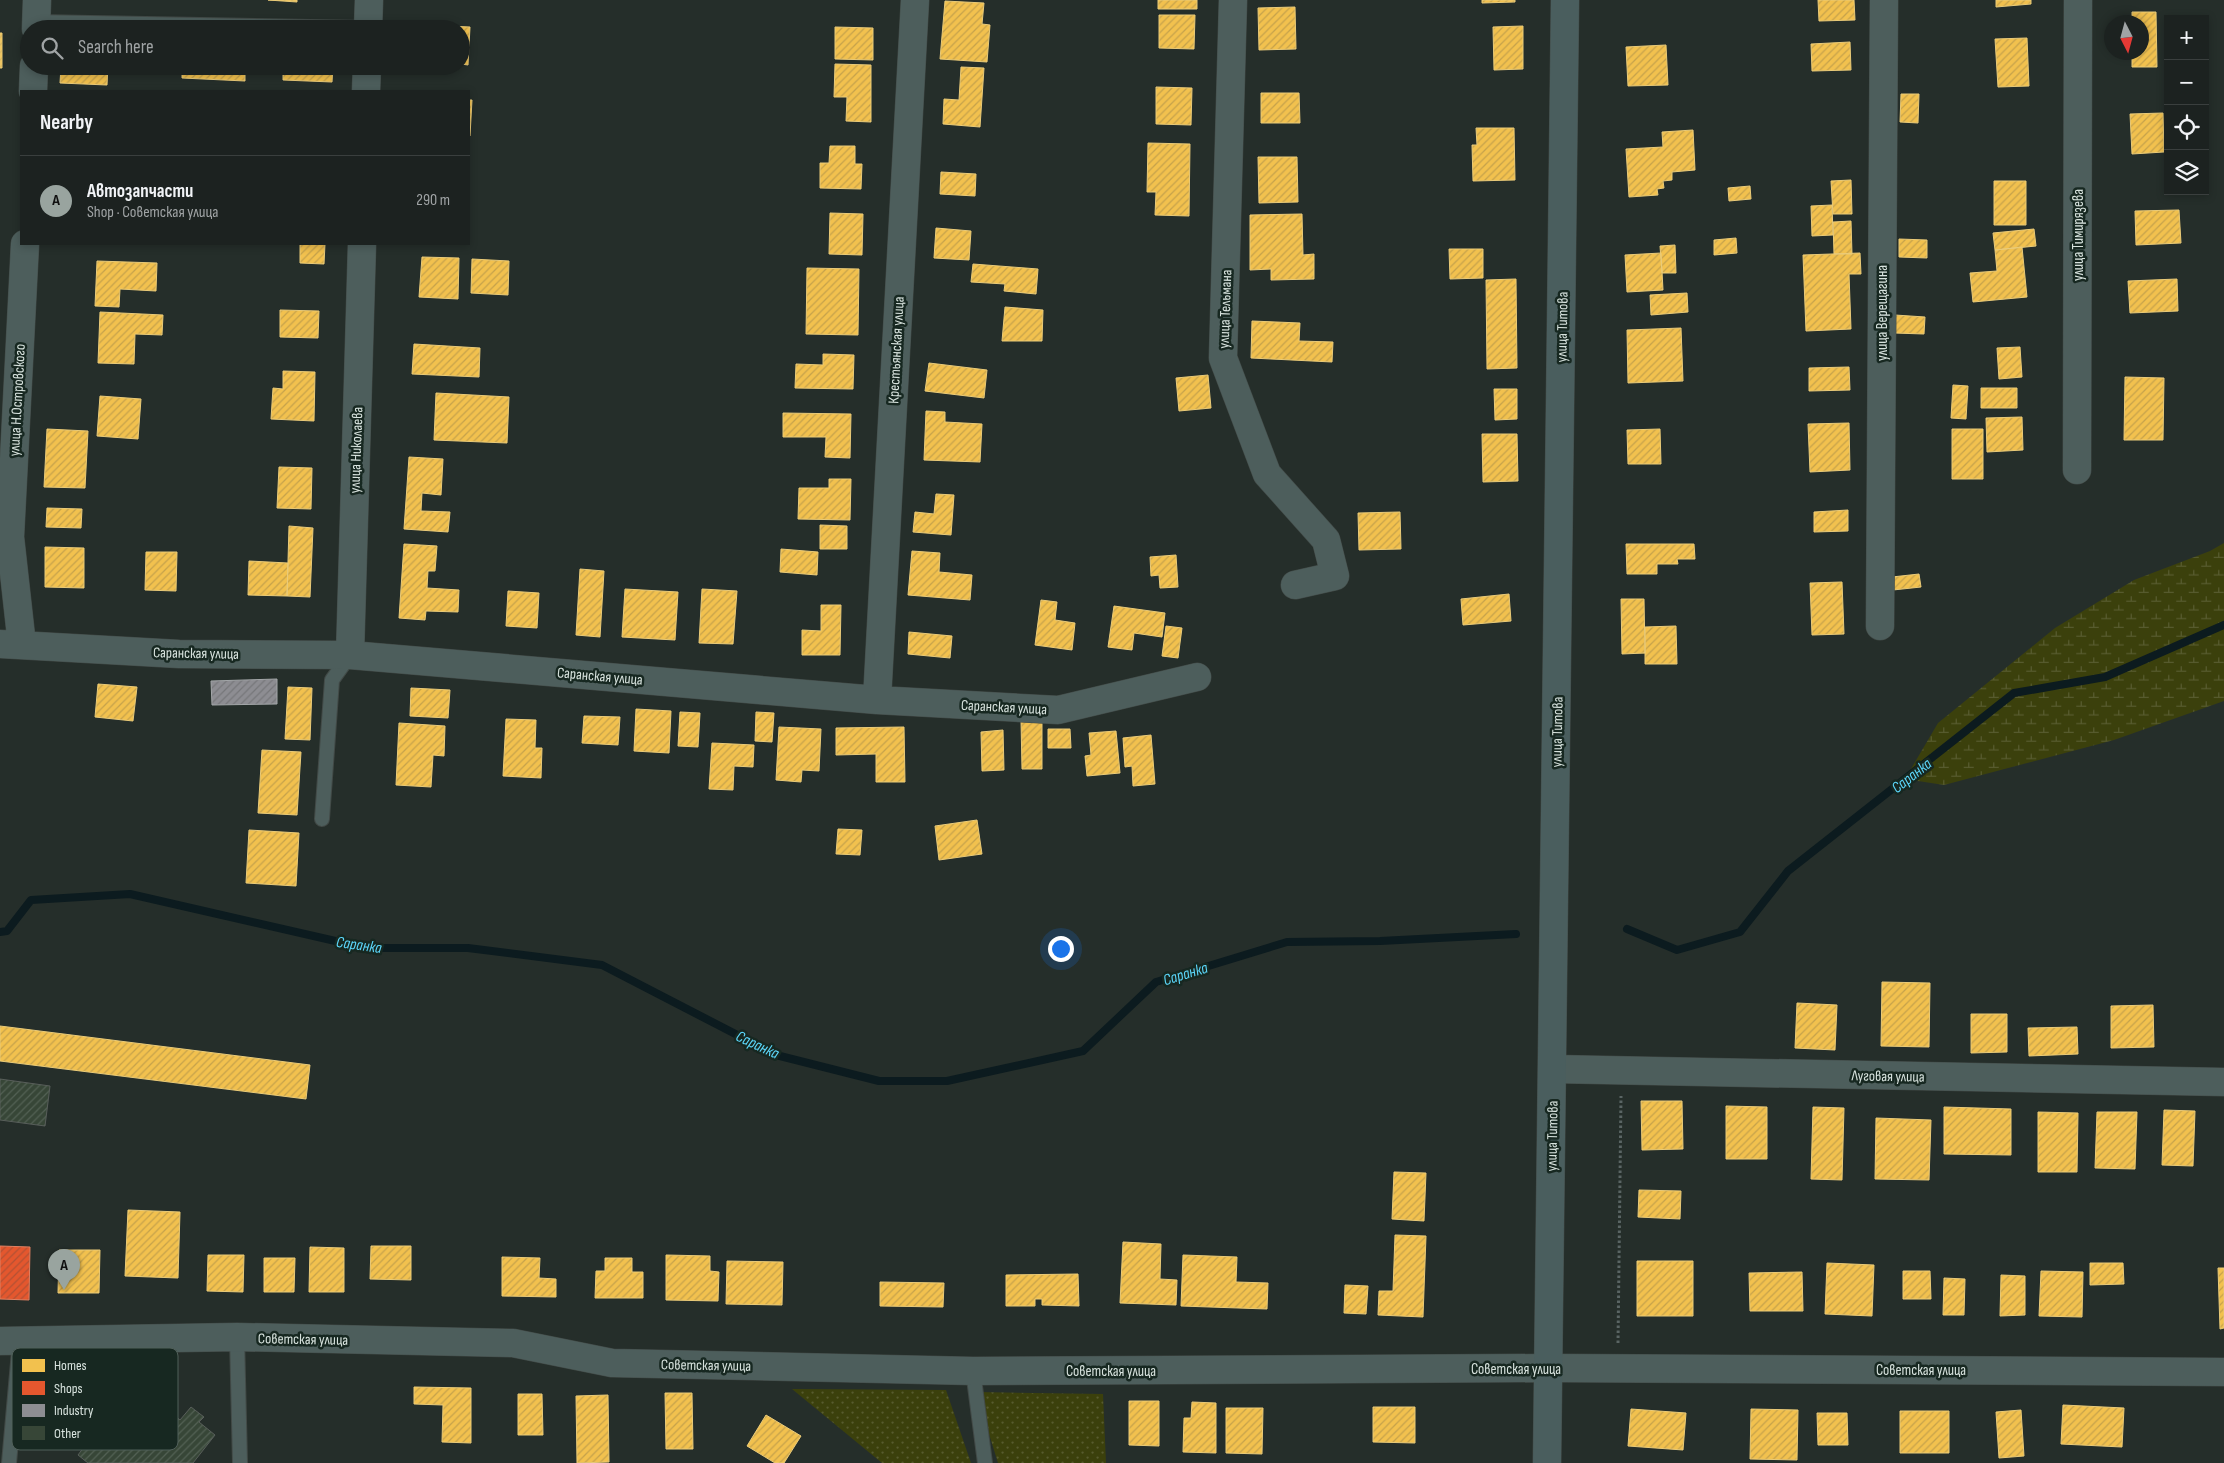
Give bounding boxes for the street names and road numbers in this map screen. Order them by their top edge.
street label: улица Тимирязева [2069,189,2088,281]
street label: улица Верещагина [1873,265,1892,361]
street label: улица Тельмана [1215,269,1236,349]
street label: улица Титова [1552,291,1573,363]
street label: Крестьянская улица [884,296,909,404]
street label: улица Н.Островского [5,343,30,457]
street label: улица Николаева [345,406,368,494]
street label: Саранская улица [153,643,239,664]
street label: Саранская улица [556,663,644,690]
street label: Саранская улица [961,696,1048,719]
street label: улица Титова [1547,696,1568,768]
street label: Луговая улица [1850,1066,1925,1087]
street label: улица Титова [1542,1100,1563,1172]
street label: Советская улица [258,1329,348,1350]
street label: Советская улица [661,1355,751,1376]
street label: Советская улица [1471,1360,1561,1379]
street label: Советская улица [1876,1361,1966,1380]
street label: Советская улица [1066,1362,1156,1381]

